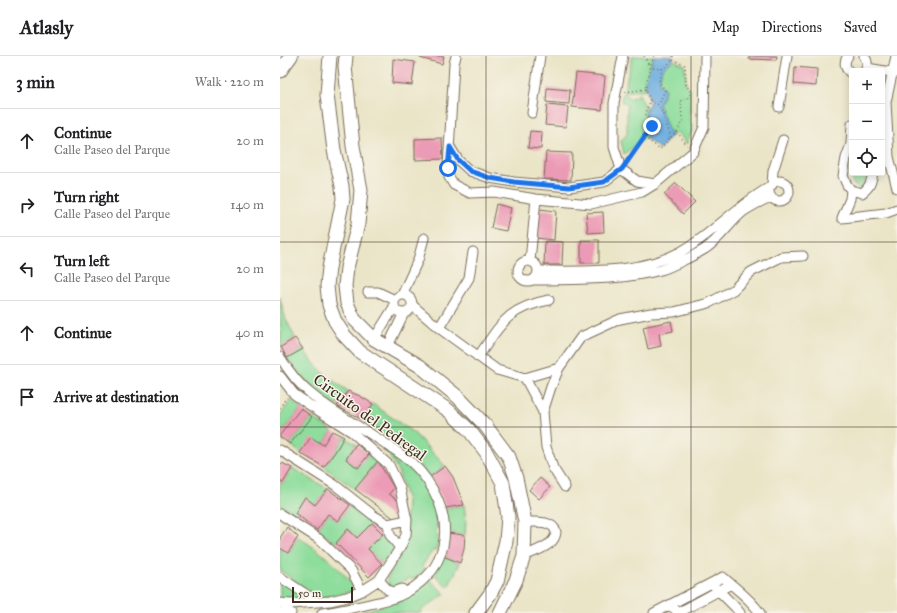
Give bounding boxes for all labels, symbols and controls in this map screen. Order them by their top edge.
text: Atlasly [20,16,73,39]
text: Map [712,19,739,36]
text: Directions [761,19,822,36]
text: Saved [844,19,877,36]
map controls [849,68,885,176]
button: + [849,68,885,104]
text: 3 min [16,72,55,93]
text: Walk · 220 m [195,74,264,90]
button: − [849,104,885,140]
route end [643,117,661,135]
text: Continue [54,124,112,142]
icon: ahead [16,130,38,152]
text: 20 m [236,133,264,149]
button: locate [849,140,885,176]
text: Calle Paseo del Parque [54,142,170,158]
route start [439,159,457,177]
text: Turn right [54,188,119,206]
icon: right [16,194,38,216]
text: 140 m [230,197,264,213]
text: Calle Paseo del Parque [54,206,170,222]
text: Turn left [54,252,110,270]
icon: left [16,258,38,280]
text: 20 m [236,261,264,277]
text: Calle Paseo del Parque [54,270,170,286]
icon: ahead [16,322,38,344]
text: Continue [54,324,112,342]
text: 40 m [235,325,264,341]
street label: Circuito del Pedregal [309,370,431,466]
icon: arrive [16,386,38,408]
text: Arrive at destination [54,388,179,406]
scale bar [292,585,353,604]
text: 50 m [298,587,321,600]

